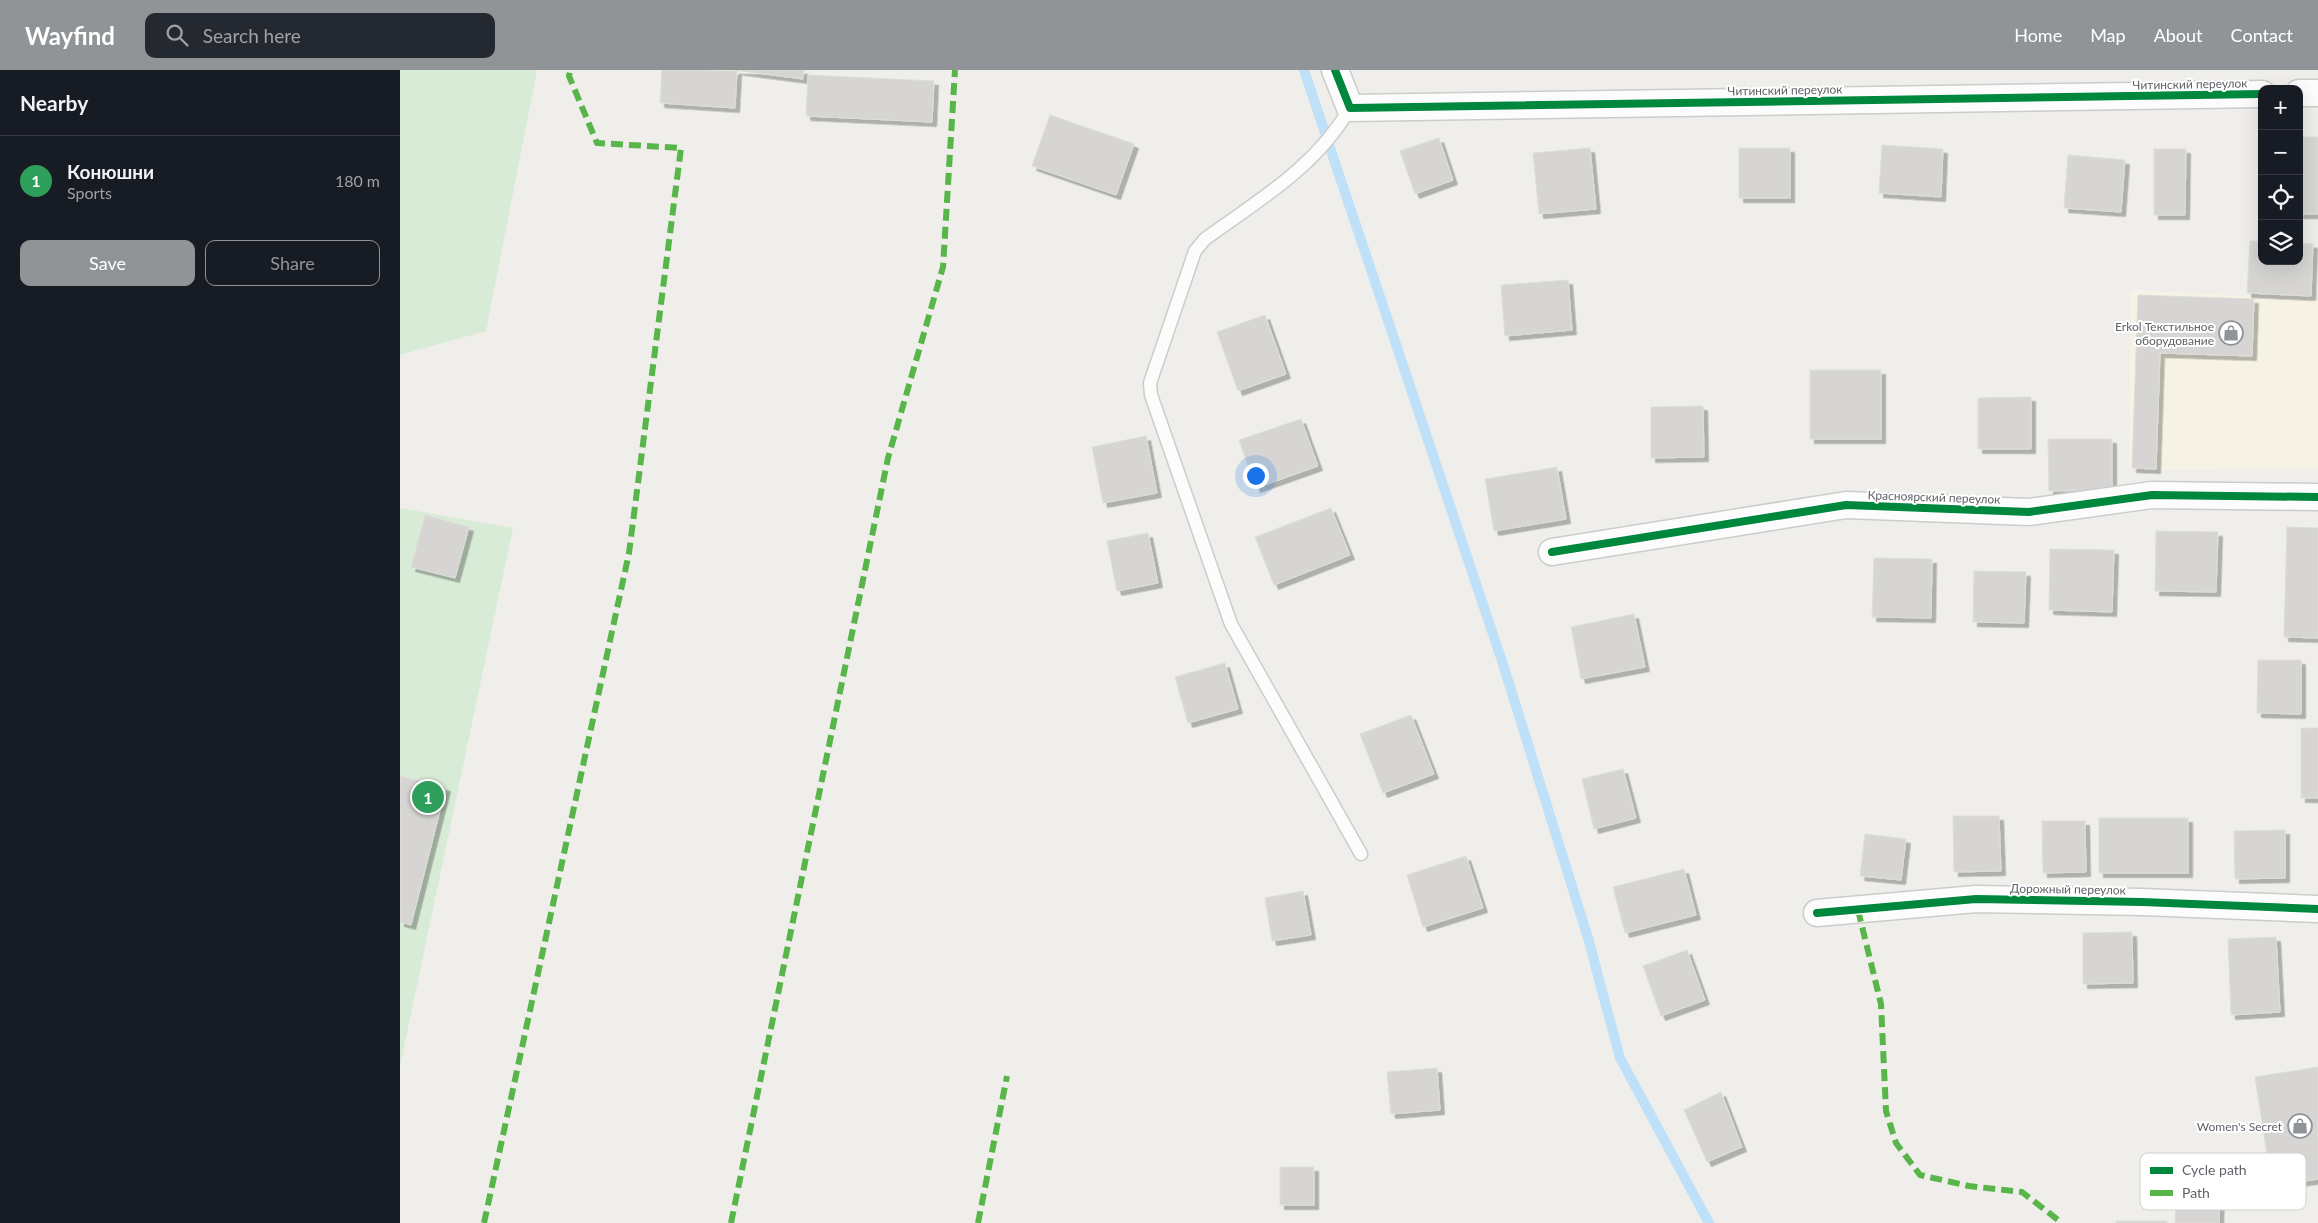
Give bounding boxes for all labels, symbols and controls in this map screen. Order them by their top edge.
search box [145,13,495,58]
text: Wayfind [25,21,115,50]
icon: search [163,21,191,49]
text: Search here [203,24,301,47]
text: Home [2014,24,2062,46]
text: Map [2090,24,2126,46]
text: About [2154,24,2203,46]
text: Contact [2231,24,2293,46]
street label: Читинский переулок [2132,75,2248,93]
street label: Читинский переулок [1727,81,1843,99]
map controls [2258,85,2303,265]
button: + [2258,85,2303,130]
text: Nearby [20,90,88,115]
button: − [2258,130,2303,175]
text: Конюшни [67,160,154,183]
text: 1 [31,171,41,190]
text: 180 m [335,171,380,190]
button: locate [2258,175,2303,220]
text: Sports [67,183,112,202]
button: layers [2258,220,2303,265]
button: Save [20,240,195,286]
button: Share [205,240,380,286]
place label: Erkol Текстильное оборудование [2115,319,2214,348]
shop icon: Erkol Текстильное оборудование [2218,320,2244,346]
your location [1243,463,1269,489]
street label: Красноярский переулок [1867,487,2002,507]
pin: 1 [412,778,444,816]
street label: Дорожный переулок [2010,880,2127,898]
shop icon: Women's Secret [2287,1113,2313,1139]
place label: Women's Secret [2197,1119,2283,1134]
legend [2140,1153,2306,1210]
text: Cycle path [2182,1161,2247,1178]
text: Path [2182,1184,2210,1201]

